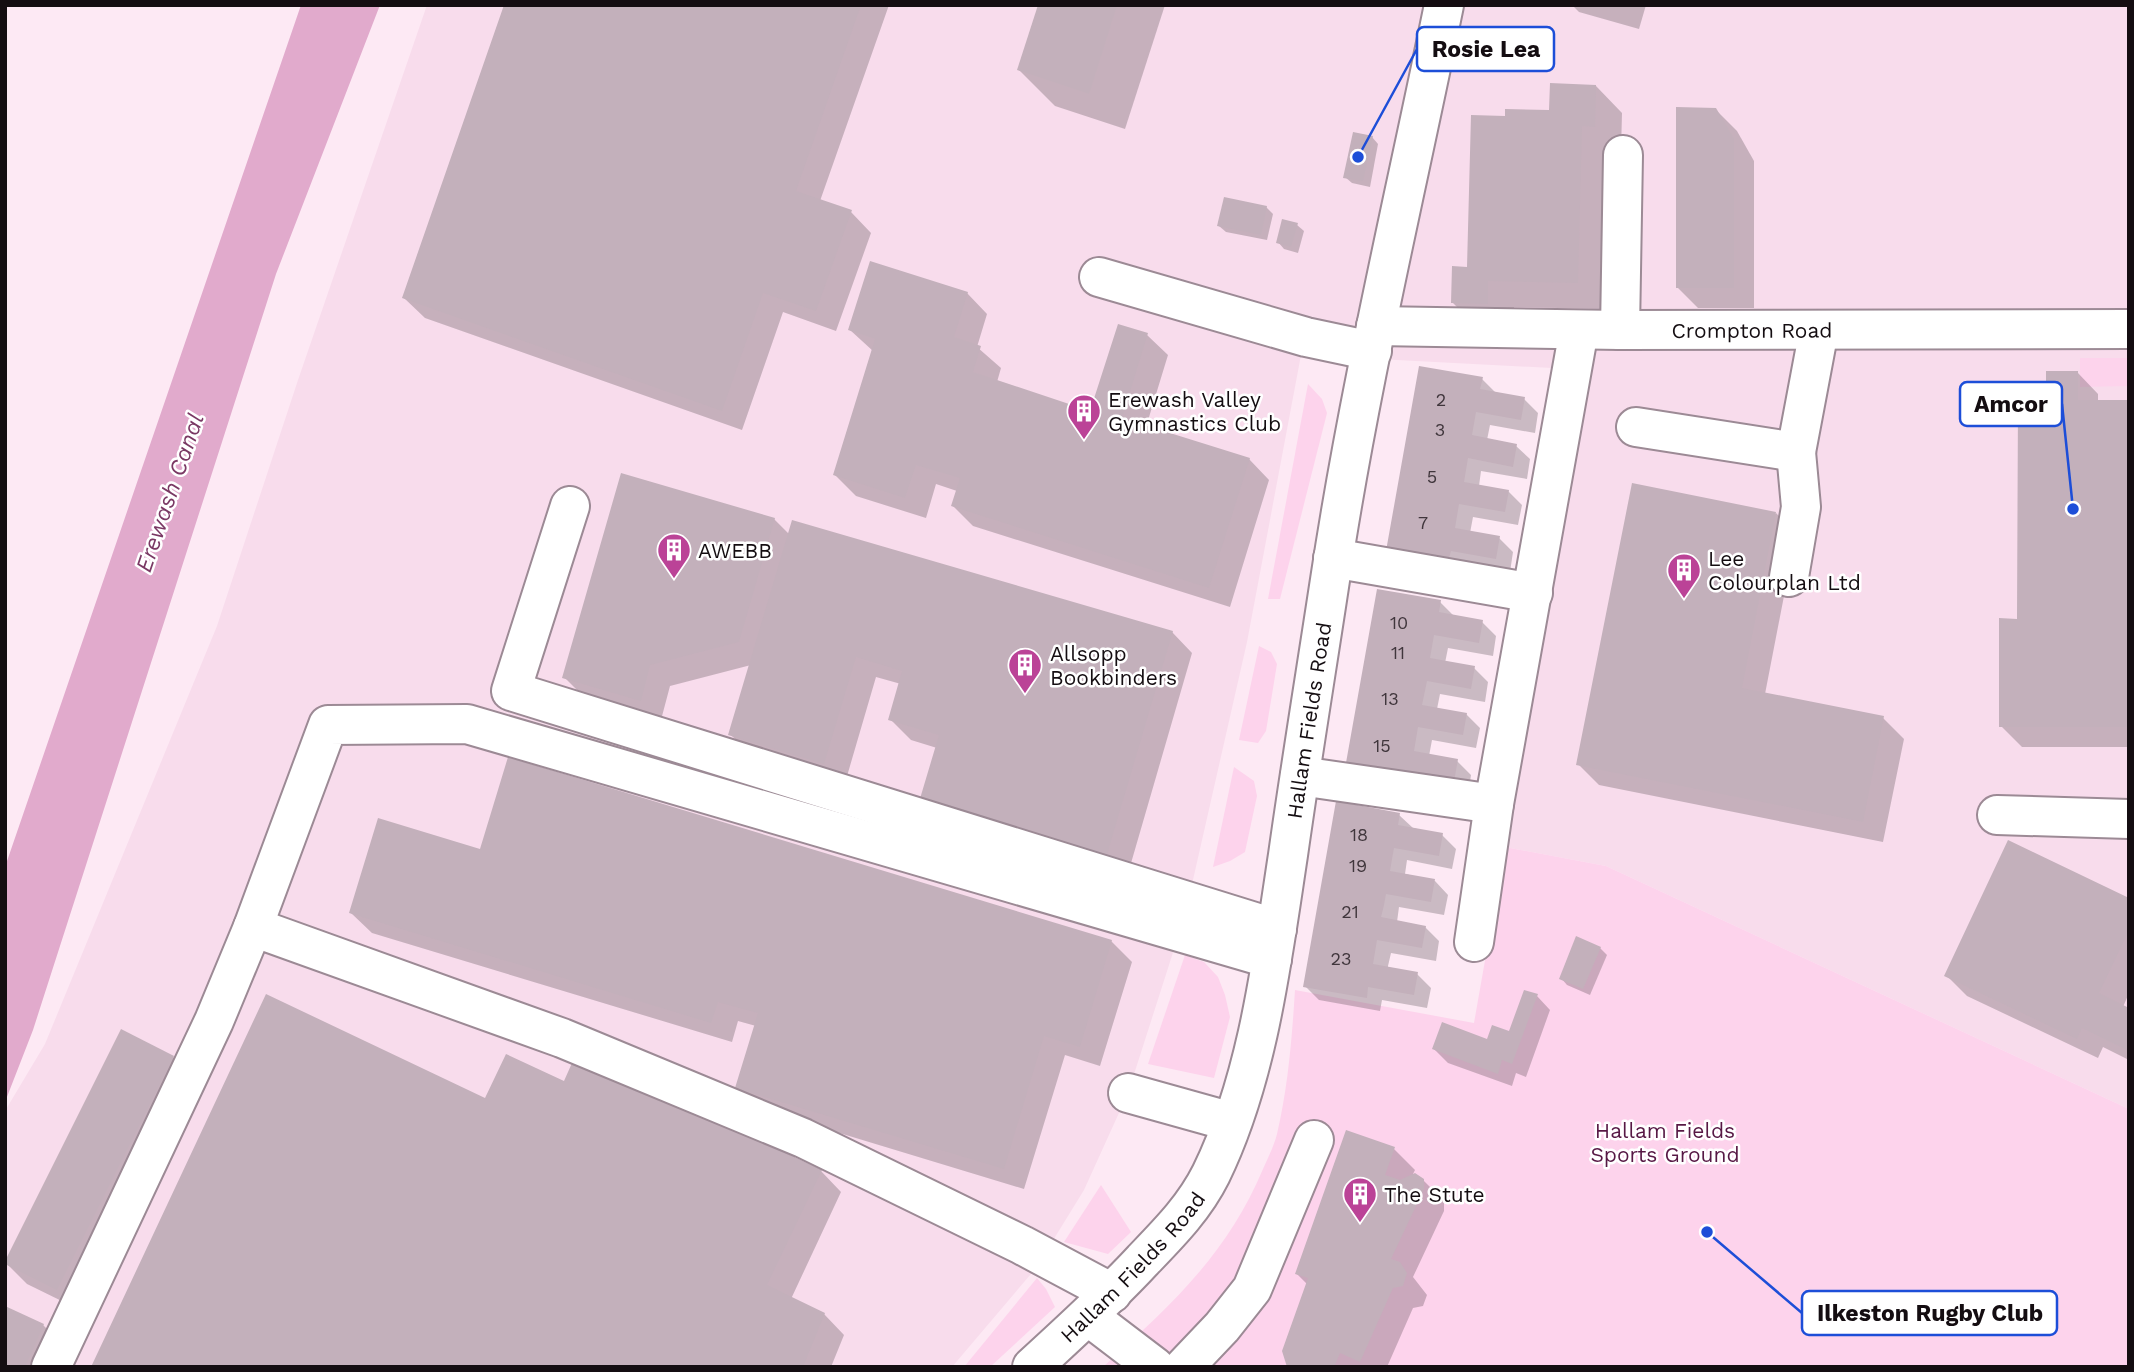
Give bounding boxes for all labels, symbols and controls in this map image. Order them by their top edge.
callout: Rosie Lea [1417,27,1554,71]
text: Rosie Lea [1432,36,1541,63]
street label: Crompton Road [1671,317,1833,342]
callout: Amcor [1960,382,2062,426]
place label: Erewash Valley Gymnastics Club [1108,387,1281,436]
house number: 2 [1436,389,1446,410]
text: Amcor [1974,391,2048,418]
building icon: Erewash Valley Gymnastics Club [1065,392,1103,441]
water label: Erewash Canal [130,410,210,576]
house number: 3 [1435,419,1445,440]
house number: 5 [1427,466,1437,487]
house number: 7 [1418,512,1428,533]
building icon: AWEBB [655,531,693,580]
place label: AWEBB [698,538,772,563]
place label: Lee Colourplan Ltd [1708,546,1861,595]
building icon: Lee Colourplan Ltd [1665,551,1703,600]
house number: 10 [1390,612,1408,633]
street label: Hallam Fields Road [1281,620,1336,820]
place label: Allsopp Bookbinders [1050,641,1177,690]
house number: 11 [1391,642,1405,663]
building icon: Allsopp Bookbinders [1006,646,1044,695]
house number: 13 [1381,688,1399,709]
house number: 15 [1373,735,1391,756]
house number: 18 [1350,824,1368,845]
house number: 19 [1349,855,1367,876]
house number: 21 [1341,901,1359,922]
house number: 23 [1331,948,1352,969]
park label: Hallam Fields Sports Ground [1590,1118,1740,1167]
building icon: The Stute [1341,1175,1379,1224]
place label: The Stute [1384,1182,1485,1207]
street label: Hallam Fields Road [1055,1187,1210,1347]
callout: Ilkeston Rugby Club [1802,1291,2057,1335]
text: Ilkeston Rugby Club [1817,1300,2043,1327]

